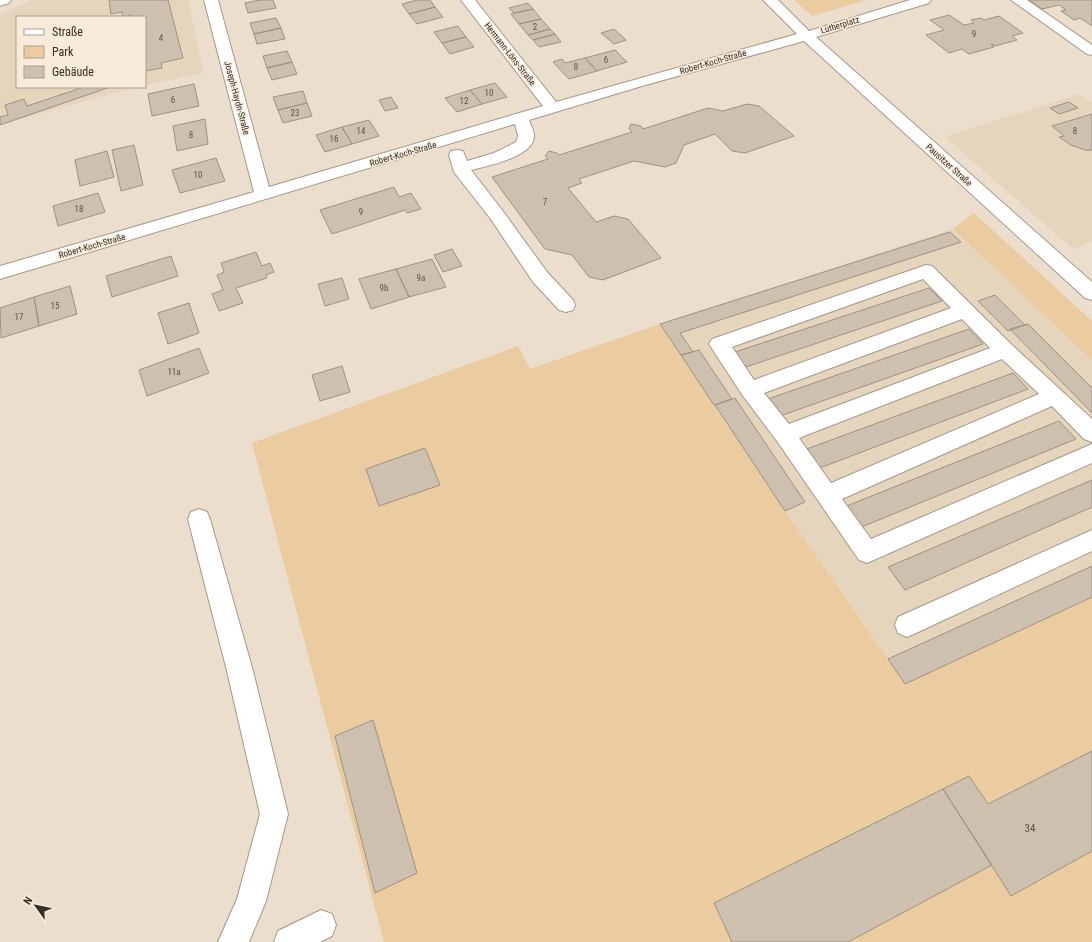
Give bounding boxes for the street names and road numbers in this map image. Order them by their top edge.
street label: Lutherplatz [819,14,861,36]
street label: Hermann-Löns-Straße [482,21,538,87]
street label: Robert-Koch-Straße [678,48,748,76]
street label: Joseph-Haydn-Straße [222,60,252,136]
street label: Robert-Koch-Straße [368,140,438,168]
street label: Pausitzer Straße [924,142,974,188]
street label: Robert-Koch-Straße [57,232,127,260]

